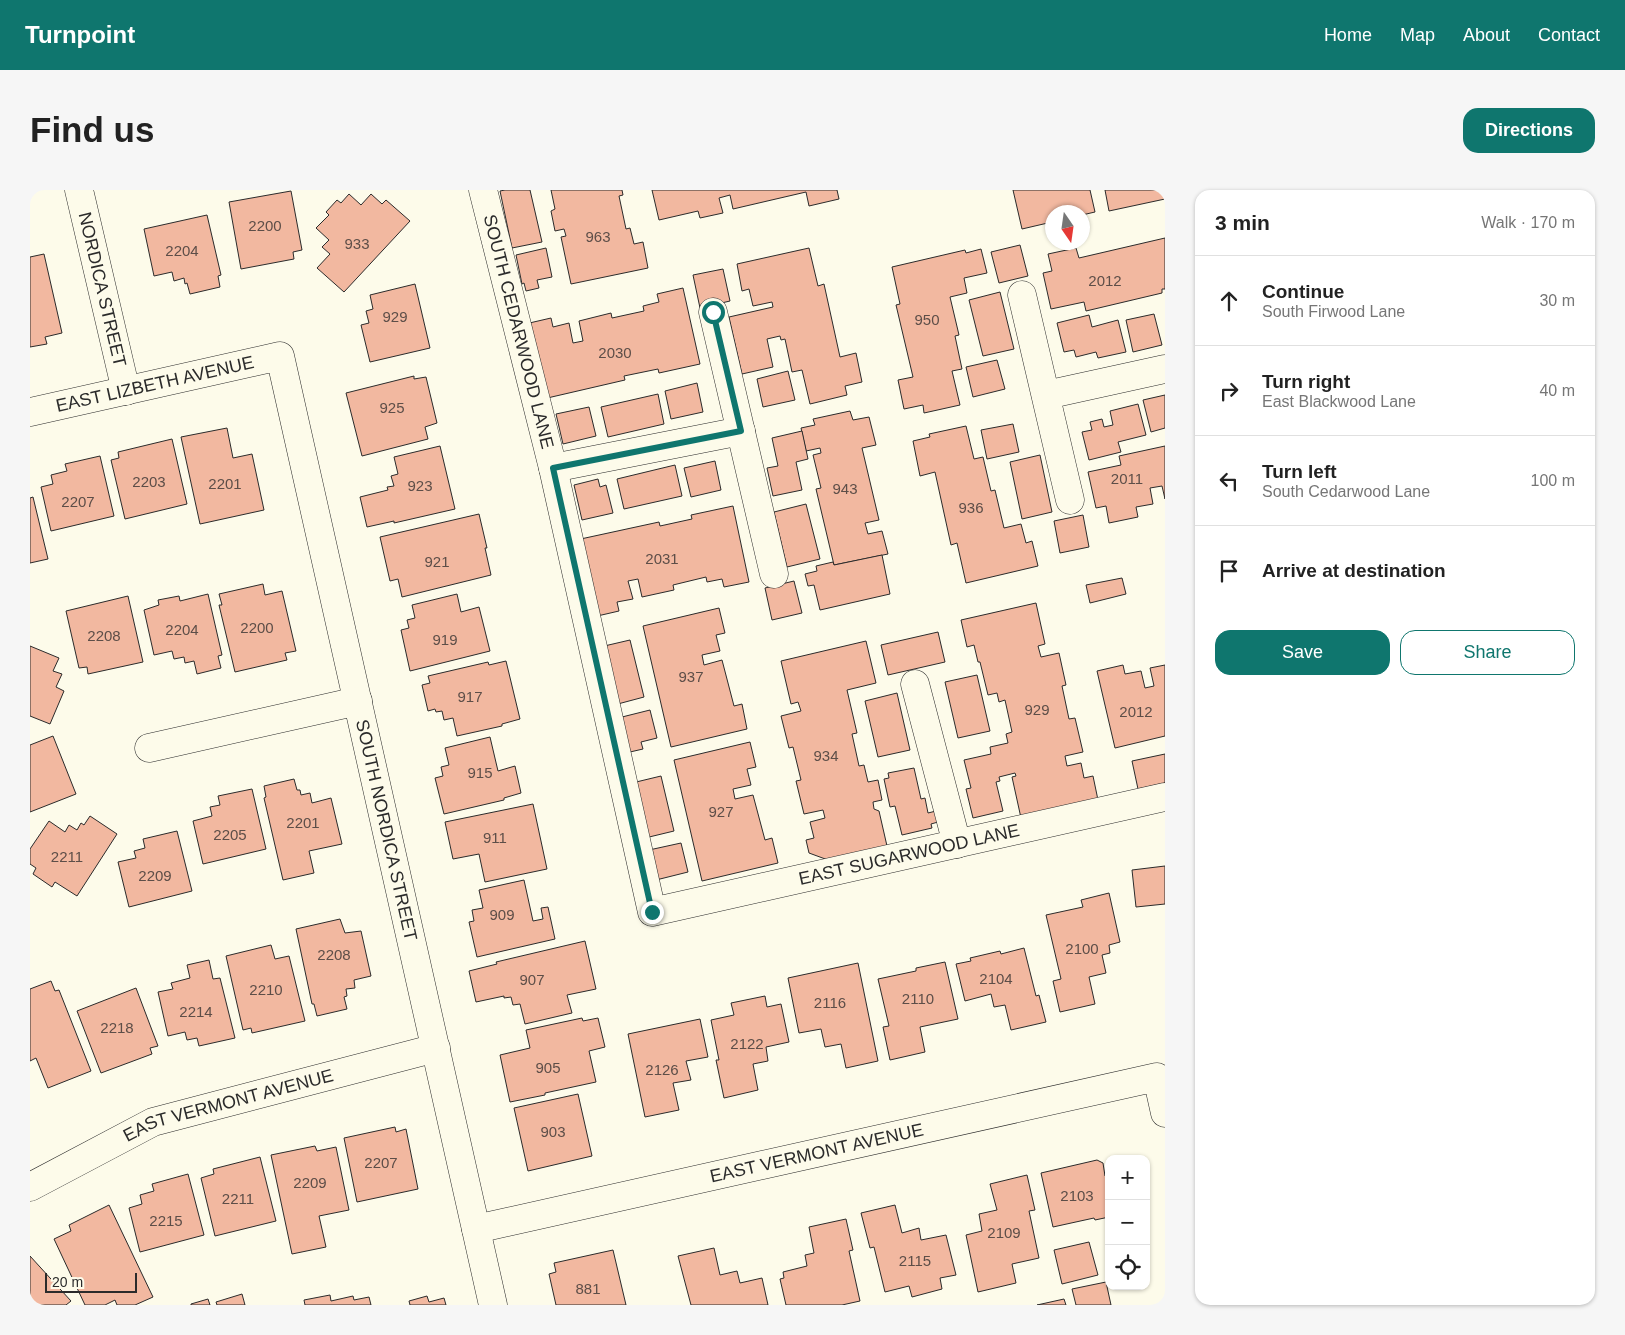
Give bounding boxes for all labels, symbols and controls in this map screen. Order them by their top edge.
text: Turnpoint [25,21,135,48]
text: Home [1324,25,1372,45]
text: Map [1400,25,1435,45]
text: About [1463,25,1510,45]
text: Contact [1538,25,1600,45]
button: Directions [1463,108,1595,153]
text: Find us [30,110,154,149]
north arrow [1045,205,1090,250]
street label: NORDICA STREET [74,210,130,369]
text: 3 min [1215,211,1270,234]
street label: SOUTH CEDARWOOD LANE [480,212,558,451]
text: Walk · 170 m [1481,214,1575,231]
house number: 2200 [248,217,282,234]
house number: 963 [585,228,611,245]
house number: 933 [344,235,370,252]
house number: 2204 [165,242,199,259]
house number: 2012 [1088,272,1122,289]
text: Continue [1262,281,1344,302]
icon: ahead [1215,287,1243,315]
text: 30 m [1539,292,1575,309]
route start [702,301,725,324]
text: South Firwood Lane [1262,303,1405,320]
house number: 929 [382,308,408,325]
house number: 950 [914,311,940,328]
house number: 2030 [598,344,632,361]
street label: EAST LIZBETH AVENUE [54,352,256,416]
text: Turn right [1262,371,1350,392]
icon: right [1215,377,1243,405]
text: 40 m [1539,382,1575,399]
text: East Blackwood Lane [1262,393,1416,410]
house number: 925 [379,399,405,416]
text: Turn left [1262,461,1337,482]
icon: left [1215,467,1243,495]
house number: 2011 [1111,470,1143,487]
text: 100 m [1531,472,1575,489]
house number: 2203 [132,473,166,490]
house number: 2201 [208,475,242,492]
house number: 923 [407,477,433,494]
house number: 943 [832,480,858,497]
text: South Cedarwood Lane [1262,483,1430,500]
house number: 2207 [61,493,95,510]
house number: 936 [958,499,984,516]
house number: 2031 [645,550,679,567]
house number: 921 [424,553,450,570]
icon: arrive [1215,557,1243,585]
text: Arrive at destination [1262,560,1446,581]
house number: 2200 [240,619,274,636]
house number: 2204 [165,621,199,638]
house number: 2208 [87,627,121,644]
button: Save [1215,630,1390,675]
button: Share [1400,630,1575,675]
house number: 919 [432,631,458,648]
house number: 937 [678,668,704,685]
house number: 917 [457,688,483,705]
house number: 929 [1024,701,1050,718]
house number: 2012 [1119,703,1153,720]
street label: SOUTH NORDICA STREET [352,717,421,943]
house number: 934 [813,747,839,764]
house number: 915 [467,764,493,781]
house number: 927 [708,803,734,820]
house number: 2201 [286,814,320,831]
street label: EAST SUGARWOOD LANE [797,820,1021,889]
house number: 2205 [213,826,247,843]
house number: 911 [483,829,507,846]
house number: 2211 [51,848,83,865]
house number: 2209 [138,867,172,884]
route end [641,901,664,924]
house number: 909 [489,906,515,923]
house number: 2100 [1065,940,1099,957]
house number: 2208 [317,946,351,963]
house number: 2104 [979,970,1013,987]
house number: 907 [519,971,545,988]
house number: 2210 [249,981,283,998]
house number: 2110 [902,990,934,1007]
house number: 2116 [814,994,846,1011]
house number: 2214 [179,1003,213,1020]
house number: 2218 [100,1019,134,1036]
house number: 2122 [730,1035,764,1052]
house number: 905 [535,1059,561,1076]
house number: 2126 [645,1061,679,1078]
street label: EAST VERMONT AVENUE [120,1065,335,1146]
street label: EAST VERMONT AVENUE [708,1119,925,1186]
house number: 903 [540,1123,566,1140]
house number: 2207 [364,1154,398,1171]
map controls [1105,1155,1150,1290]
button: + [1105,1155,1150,1200]
house number: 2209 [293,1174,327,1191]
house number: 2103 [1060,1187,1094,1204]
house number: 2211 [222,1190,254,1207]
button: − [1105,1200,1150,1245]
house number: 2215 [149,1212,183,1229]
house number: 2109 [987,1224,1021,1241]
button: locate [1105,1245,1150,1290]
house number: 2115 [899,1252,931,1269]
scale bar [45,1270,138,1293]
text: 20 m [52,1274,83,1290]
house number: 881 [575,1280,601,1297]

